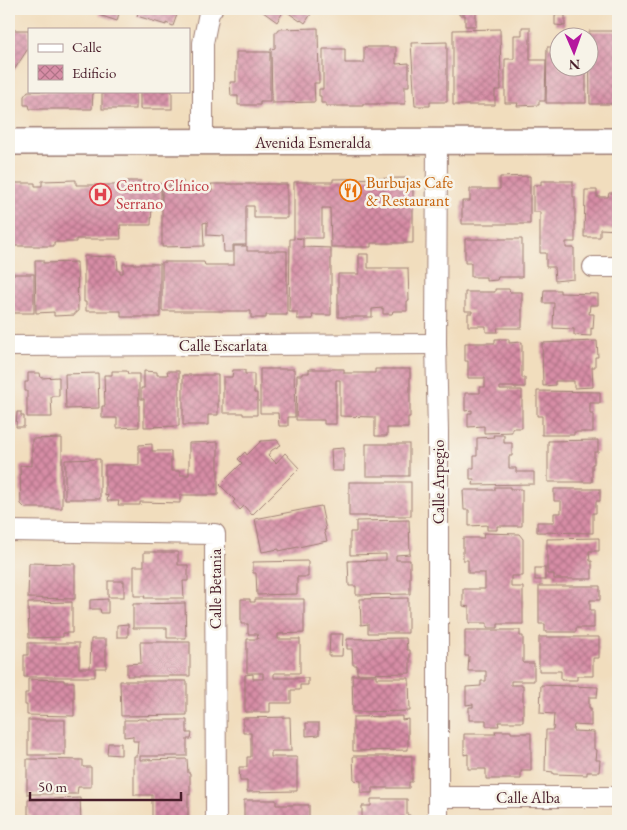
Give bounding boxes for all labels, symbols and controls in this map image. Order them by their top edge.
legend [28,28,190,92]
north arrow [550,28,600,78]
text: Calle [72,37,102,56]
text: N [568,56,580,74]
text: Edificio [72,63,116,82]
street label: Avenida Esmeralda [254,132,372,153]
place label: Burbujas Cafe & Restaurant [366,172,453,211]
place label: Centro Clínico Serrano [116,175,209,214]
restaurant icon: Burbujas Cafe & Restaurant [338,179,362,203]
hospital icon: Centro Clínico Serrano [88,182,112,206]
street label: Calle Escarlata [179,335,268,356]
street label: Calle Arpegio [428,440,449,524]
street label: Calle Betania [205,548,226,629]
scale bar [30,770,181,802]
text: 50 m [38,777,67,796]
street label: Calle Alba [496,787,561,808]

